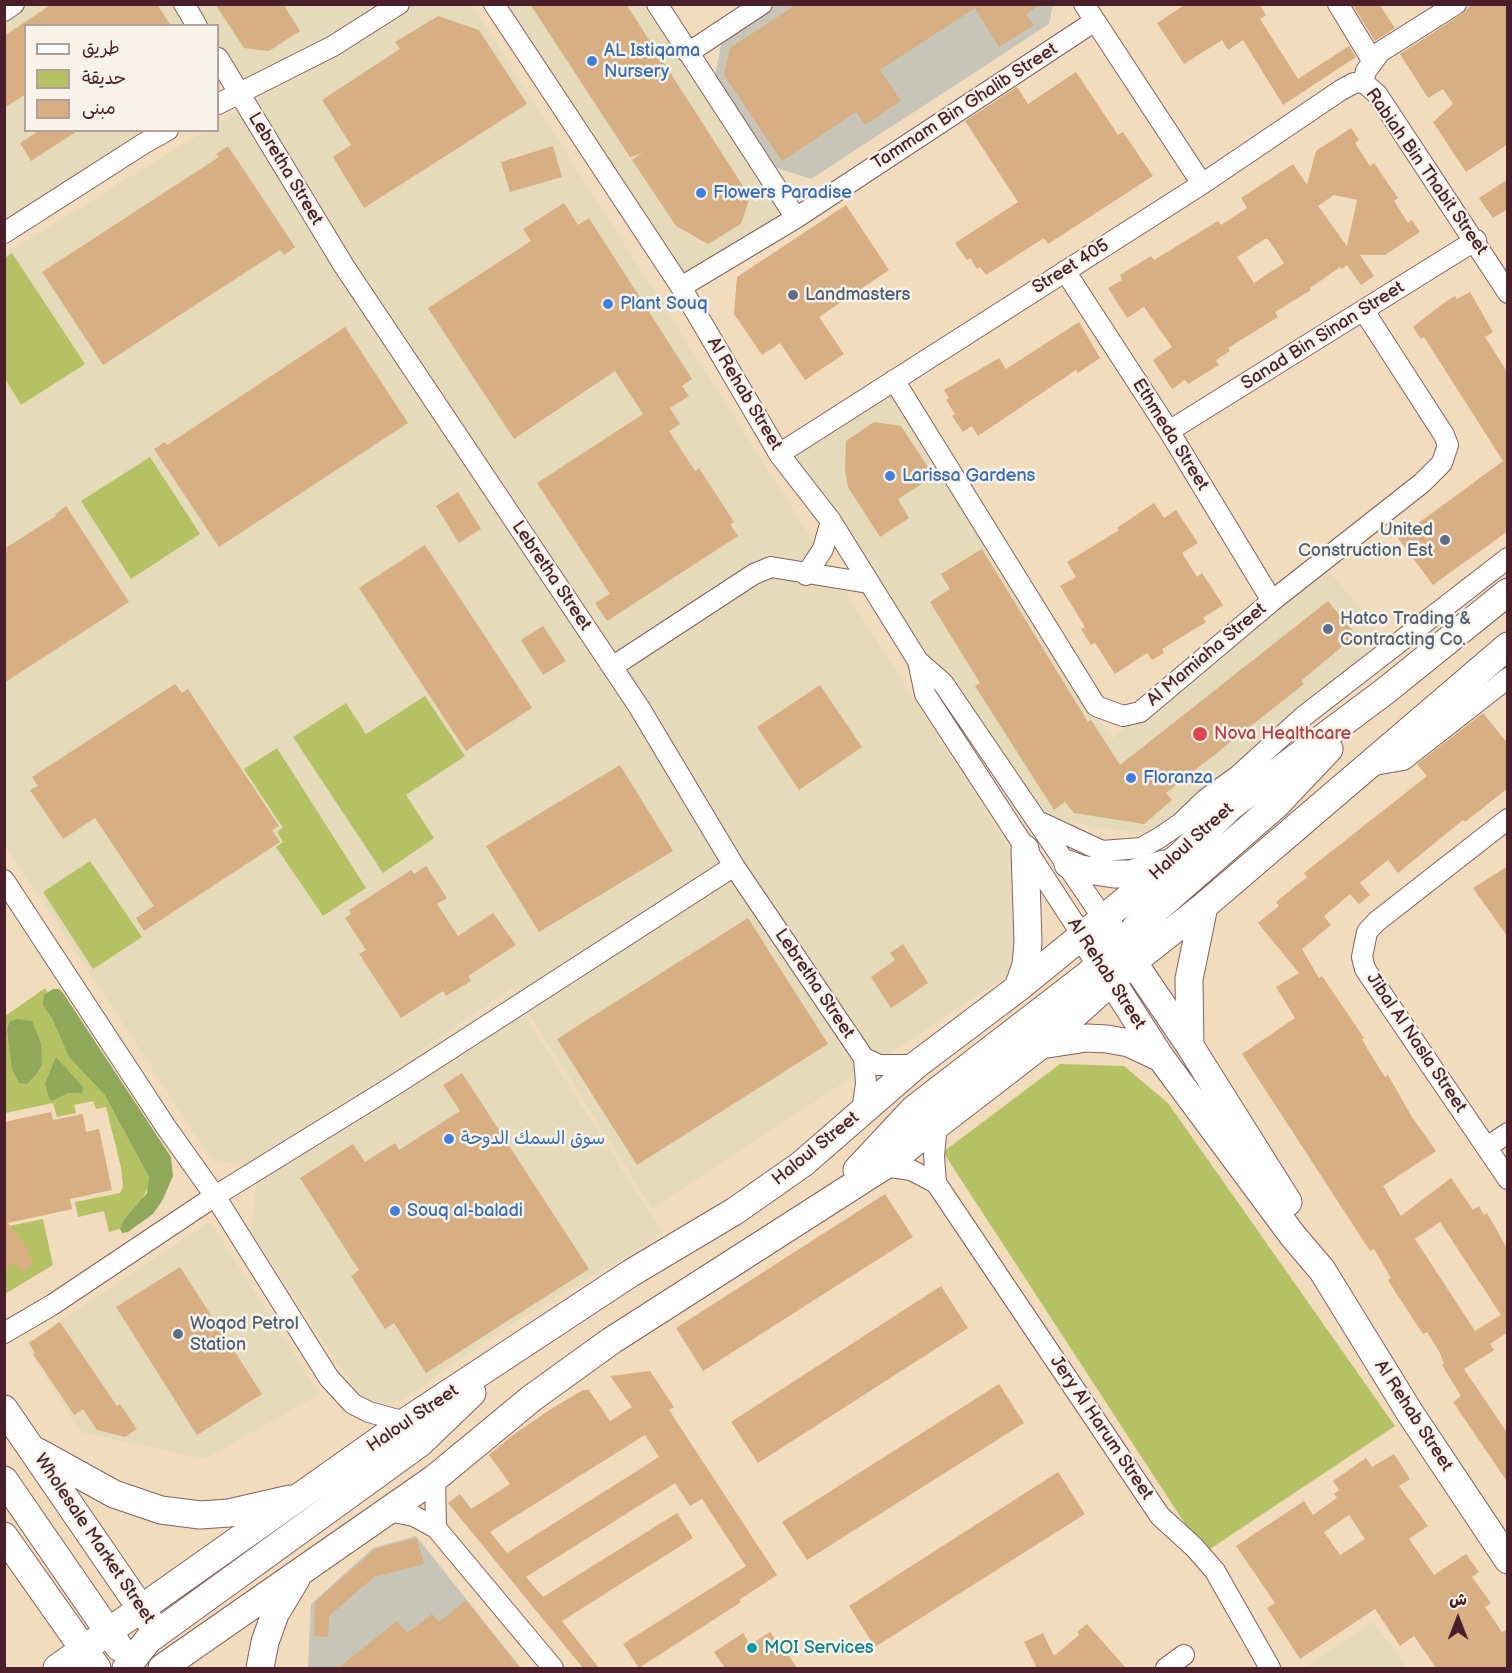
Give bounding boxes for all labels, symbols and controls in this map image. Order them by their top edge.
legend [24,24,219,132]
text: طريق [82,38,120,59]
street label: Tammam Bin Ghalib Street [868,39,1062,175]
place label: AL Istiqama Nursery [604,40,700,82]
marker: AL Istiqama Nursery [585,54,599,68]
text: حديقة [82,68,126,89]
street label: Rabiah Bin Thabit Street [1360,84,1492,260]
text: مبنى [82,98,116,119]
street label: Lebretha Street [243,109,327,229]
place label: Flowers Paradise [713,182,852,204]
marker: Flowers Paradise [694,186,708,200]
street label: Street 405 [1029,235,1113,299]
street label: Sanad Bin Sinan Street [1238,277,1408,395]
place label: Landmasters [805,284,911,306]
marker: Landmasters [786,288,800,302]
place label: Plant Souq [620,293,707,315]
marker: Plant Souq [601,297,615,311]
street label: Al Rehab Street [702,334,786,454]
street label: Ethmeda Street [1127,375,1213,495]
place label: Larissa Gardens [902,465,1035,487]
marker: Larissa Gardens [883,469,897,483]
street label: Lebretha Street [506,517,596,635]
place label: United Construction Est [1298,519,1433,562]
marker: United Construction Est [1438,533,1452,547]
street label: Al Mamiaha Street [1143,599,1271,711]
place label: Hatco Trading & Contracting Co. [1340,608,1471,650]
marker: Hatco Trading & Contracting Co. [1321,622,1335,636]
place label: Nova Healthcare [1214,723,1351,745]
marker: Nova Healthcare [1191,725,1209,743]
place label: Floranza [1143,767,1213,789]
marker: Floranza [1124,771,1138,785]
street label: Haloul Street [1146,799,1238,885]
street label: Al Rehab Street [1062,914,1150,1034]
street label: Lebretha Street [769,925,859,1043]
street label: Jibal Al Nasla Street [1361,969,1471,1117]
street label: Haloul Street [768,1107,864,1191]
place label: سوق السمك الدوحة [461,1128,605,1150]
marker: سوق السمك الدوحة [442,1132,456,1146]
place label: Souq al-baladi [407,1200,523,1222]
marker: Souq al-baladi [388,1204,402,1218]
place label: Woqod Petrol Station [190,1313,299,1356]
marker: Woqod Petrol Station [171,1327,185,1341]
street label: Jery Al Harum Street [1045,1352,1157,1504]
street label: Al Rehab Street [1369,1356,1457,1476]
street label: Haloul Street [363,1381,463,1457]
street label: Wholesale Market Street [29,1450,159,1628]
north arrow [1428,1589,1488,1649]
text: ش [1449,1591,1467,1610]
place label: MOI Services [764,1637,874,1659]
marker: MOI Services [745,1641,759,1655]

